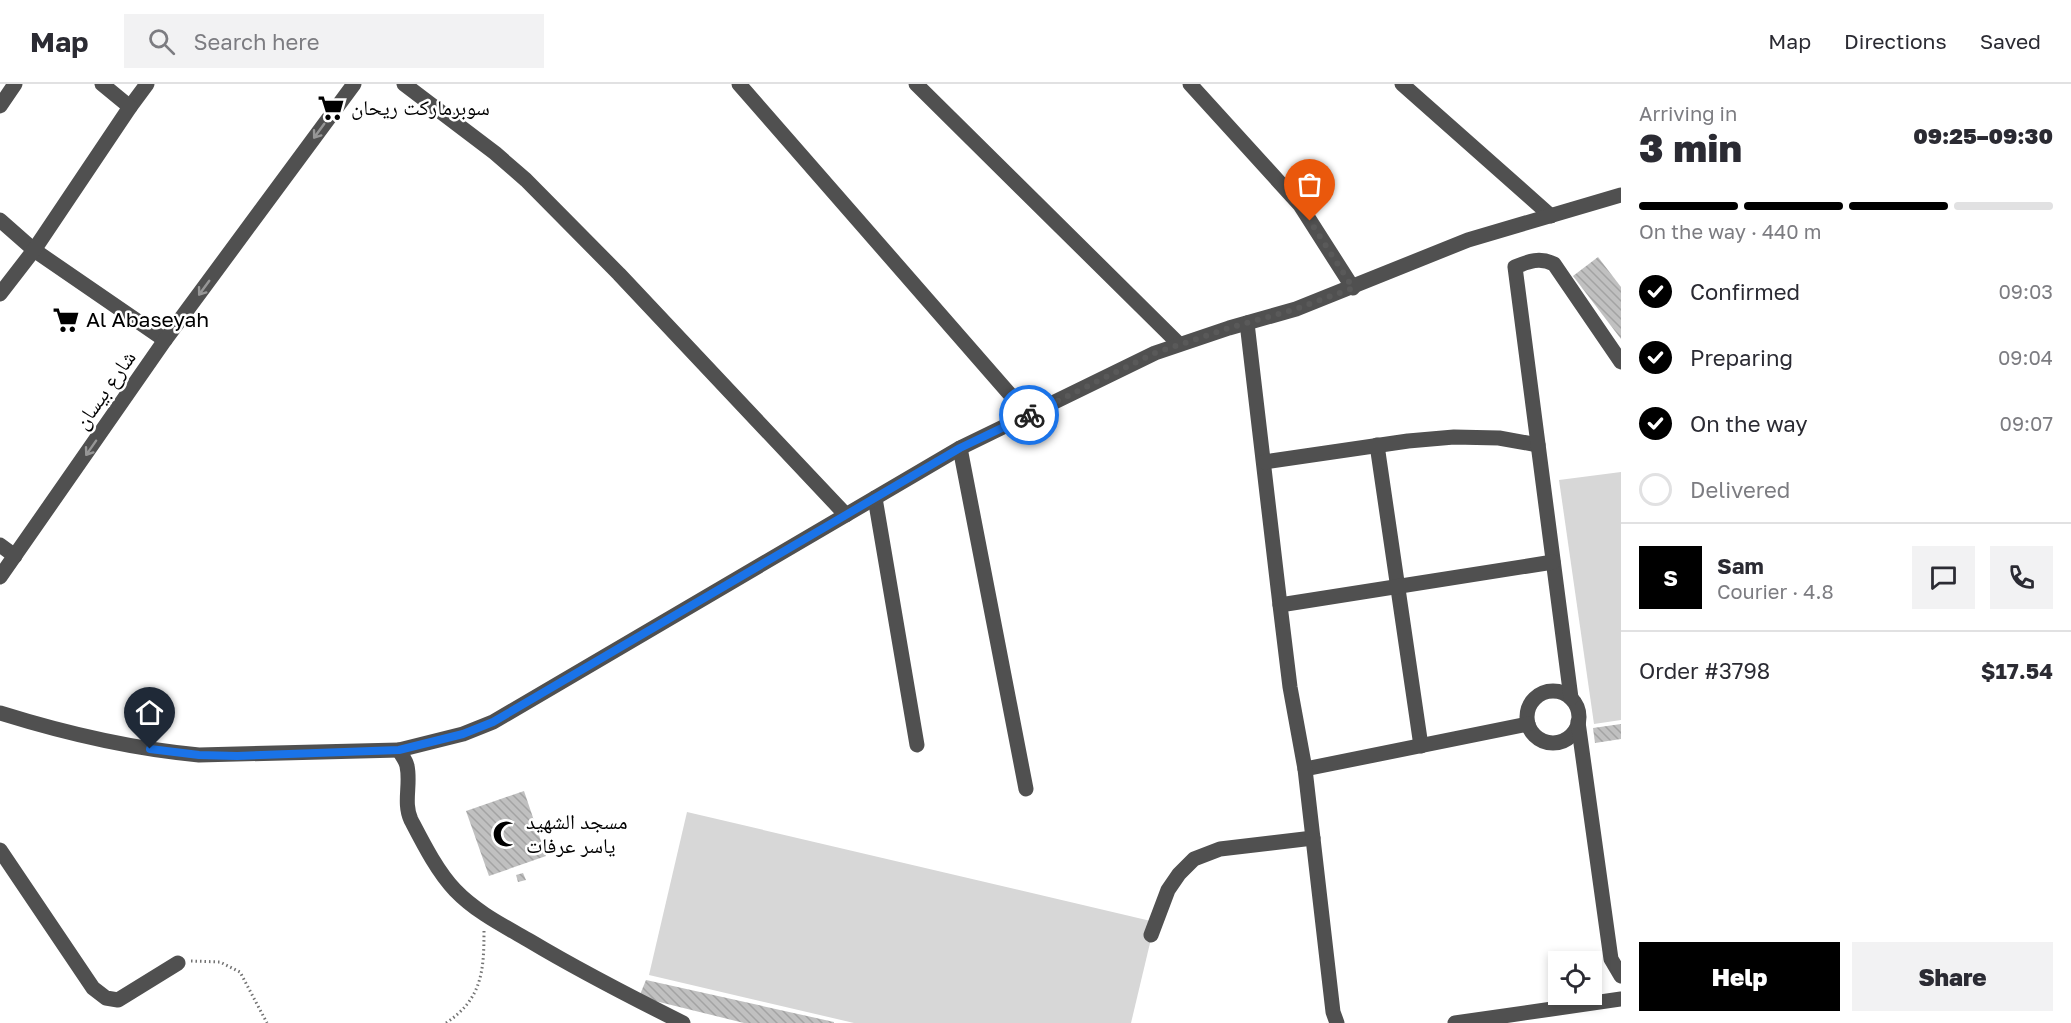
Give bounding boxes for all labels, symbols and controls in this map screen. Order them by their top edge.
search box [124,14,544,68]
text: Map [30,25,88,58]
icon: search [145,25,178,58]
text: Search here [193,28,319,55]
text: Map [1768,28,1811,54]
text: Directions [1844,28,1947,54]
text: Saved [1980,28,2041,54]
supermarket icon: سوبرماركت ريحان [316,93,346,123]
place label: سوبرماركت ريحان [351,94,490,120]
text: Arriving in [1639,101,1737,125]
text: 09:25–09:30 [1913,122,2053,149]
one-way arrow [313,123,325,139]
text: 3 min [1639,124,1742,171]
pin [1284,159,1335,221]
icon: bag [1293,168,1326,201]
text: On the way · 440 m [1639,219,1821,243]
icon: check [1639,275,1672,308]
text: Confirmed [1690,278,1800,305]
text: 09:03 [1998,279,2053,303]
one-way arrow [197,280,210,296]
supermarket icon: Al Abaseyah [51,305,81,335]
place label: Al Abaseyah [86,306,209,332]
icon: check [1639,341,1672,374]
text: Preparing [1690,344,1793,371]
street label: شارع بيسان [68,345,141,434]
text: 09:04 [1998,345,2053,369]
courier [999,385,1059,445]
icon: bike [1013,399,1046,432]
icon: check [1639,407,1672,440]
text: On the way [1690,410,1808,437]
text: 09:07 [2000,411,2053,435]
one-way arrow [85,439,97,455]
text: Delivered [1690,476,1790,503]
button: chat [1912,546,1975,609]
button: phone [1990,546,2053,609]
text: Sam [1717,552,1764,579]
text: S [1663,564,1678,591]
text: Courier · 4.8 [1717,579,1834,603]
text: Order #3798 [1639,657,1770,684]
text: $17.54 [1981,657,2053,684]
pin [124,687,175,749]
icon: home [133,696,166,729]
place label: مسجد الشهيد ياسر عرفات [526,808,628,858]
mosque icon: مسجد الشهيد ياسر عرفات [491,819,521,849]
button: Help [1639,942,1840,1011]
button: Share [1852,942,2053,1011]
map controls [1548,951,1602,1005]
button: locate [1548,951,1602,1005]

